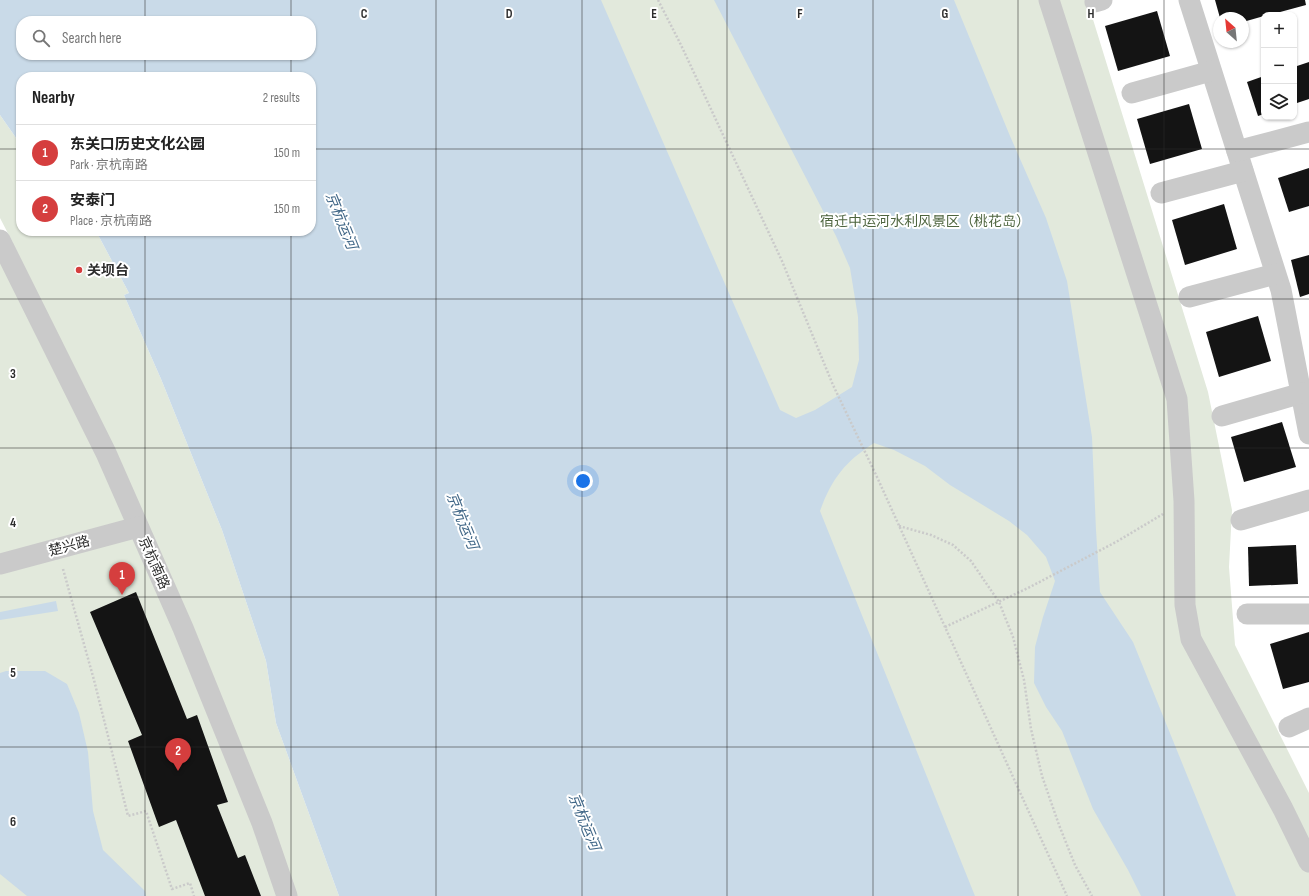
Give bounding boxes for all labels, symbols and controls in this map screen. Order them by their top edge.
text: C [361,6,368,22]
text: D [506,6,513,22]
text: E [651,6,657,22]
text: F [797,6,803,22]
text: G [942,6,949,22]
text: H [1088,6,1095,22]
north arrow [1213,12,1249,48]
map controls [1261,12,1297,120]
button: + [1261,12,1297,48]
search box [16,16,316,60]
icon: search [30,27,52,49]
text: Search here [62,29,122,48]
button: − [1261,48,1297,84]
button: layers [1261,84,1297,120]
text: Nearby [32,88,75,108]
text: 2 results [263,90,300,106]
text: 东关口历史文化公园 [70,135,205,154]
text: 1 [42,145,48,161]
text: 150 m [274,145,300,161]
text: Park · 京杭南路 [70,157,148,173]
water label: 京杭运河 [321,190,362,255]
text: 安泰门 [70,191,115,210]
text: 2 [42,201,48,217]
text: 150 m [274,201,300,217]
text: Place · 京杭南路 [70,213,152,229]
park label: 宿迁中运河水利风景区（桃花岛） [820,213,1030,230]
place label: 关坝台 [87,262,129,279]
marker: 关坝台 [74,265,84,275]
text: 3 [10,366,16,382]
your location [573,471,593,491]
water label: 京杭运河 [442,490,483,555]
text: 4 [10,515,16,531]
street label: 楚兴路 [47,532,91,560]
street label: 京杭南路 [135,534,173,592]
pin: 1 [109,562,135,595]
text: 5 [10,665,16,681]
pin: 2 [165,738,191,771]
water label: 京杭运河 [564,791,605,856]
text: 6 [10,814,16,830]

